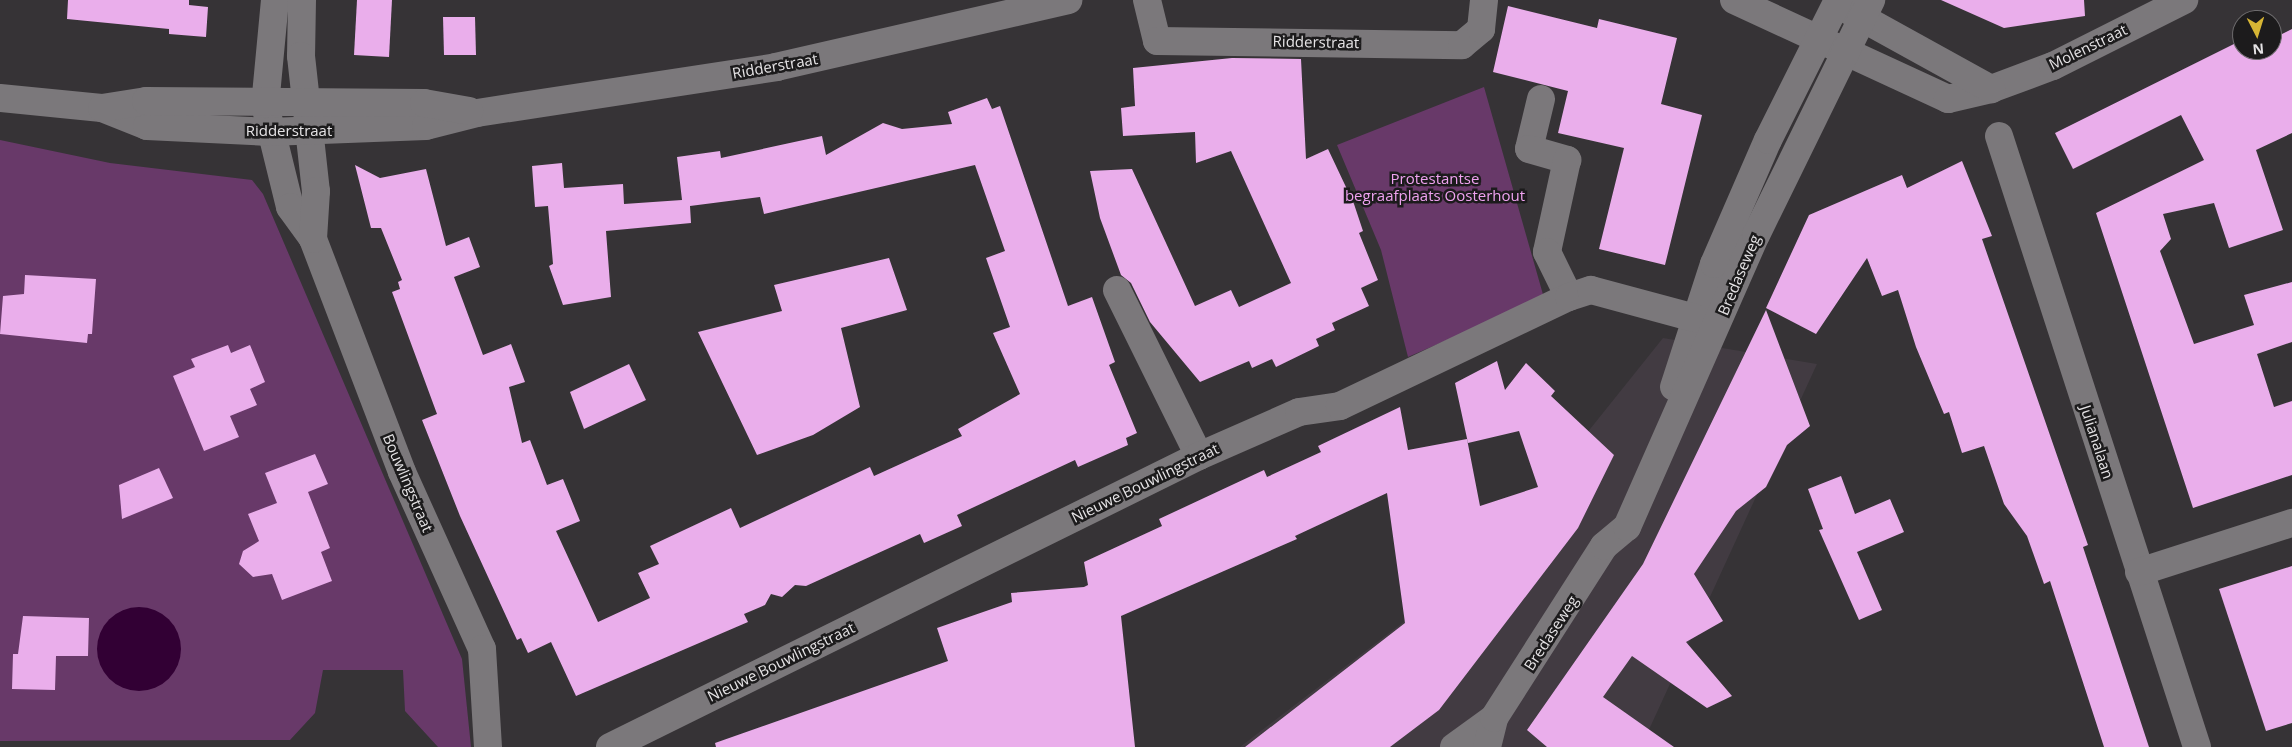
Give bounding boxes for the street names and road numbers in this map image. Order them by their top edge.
street label: Molenstraat [2046,20,2130,74]
street label: Ridderstraat [1273,32,1359,52]
street label: Ridderstraat [731,50,819,82]
street label: Ridderstraat [246,122,332,140]
street label: Bredaseweg [1714,232,1764,318]
street label: Julianalaan [2077,403,2117,481]
street label: Bouwlingstraat [379,431,437,535]
street label: Nieuwe Bouwlingstraat [1068,439,1222,527]
street label: Bredaseweg [1520,592,1582,674]
street label: Nieuwe Bouwlingstraat [704,618,858,706]

